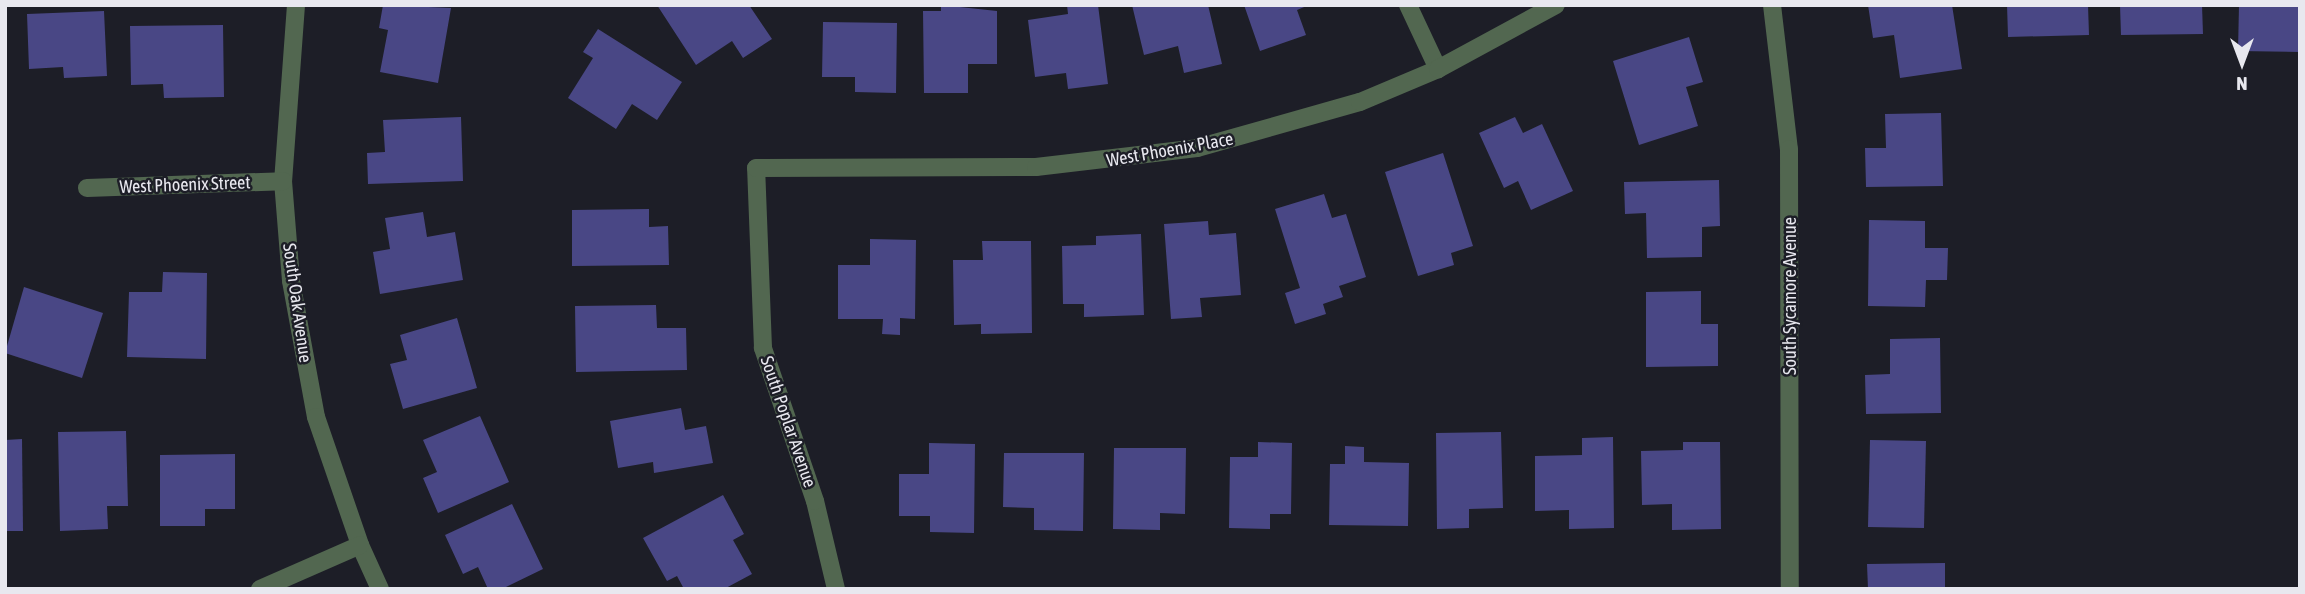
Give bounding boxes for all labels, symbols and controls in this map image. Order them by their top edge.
north arrow [2207,28,2277,98]
text: N [2236,73,2248,95]
street label: West Phoenix Place [1105,128,1235,172]
street label: West Phoenix Street [119,172,251,198]
street label: South Sycamore Avenue [1779,217,1801,375]
street label: South Oak Avenue [278,242,316,364]
street label: South Poplar Avenue [755,353,821,491]

